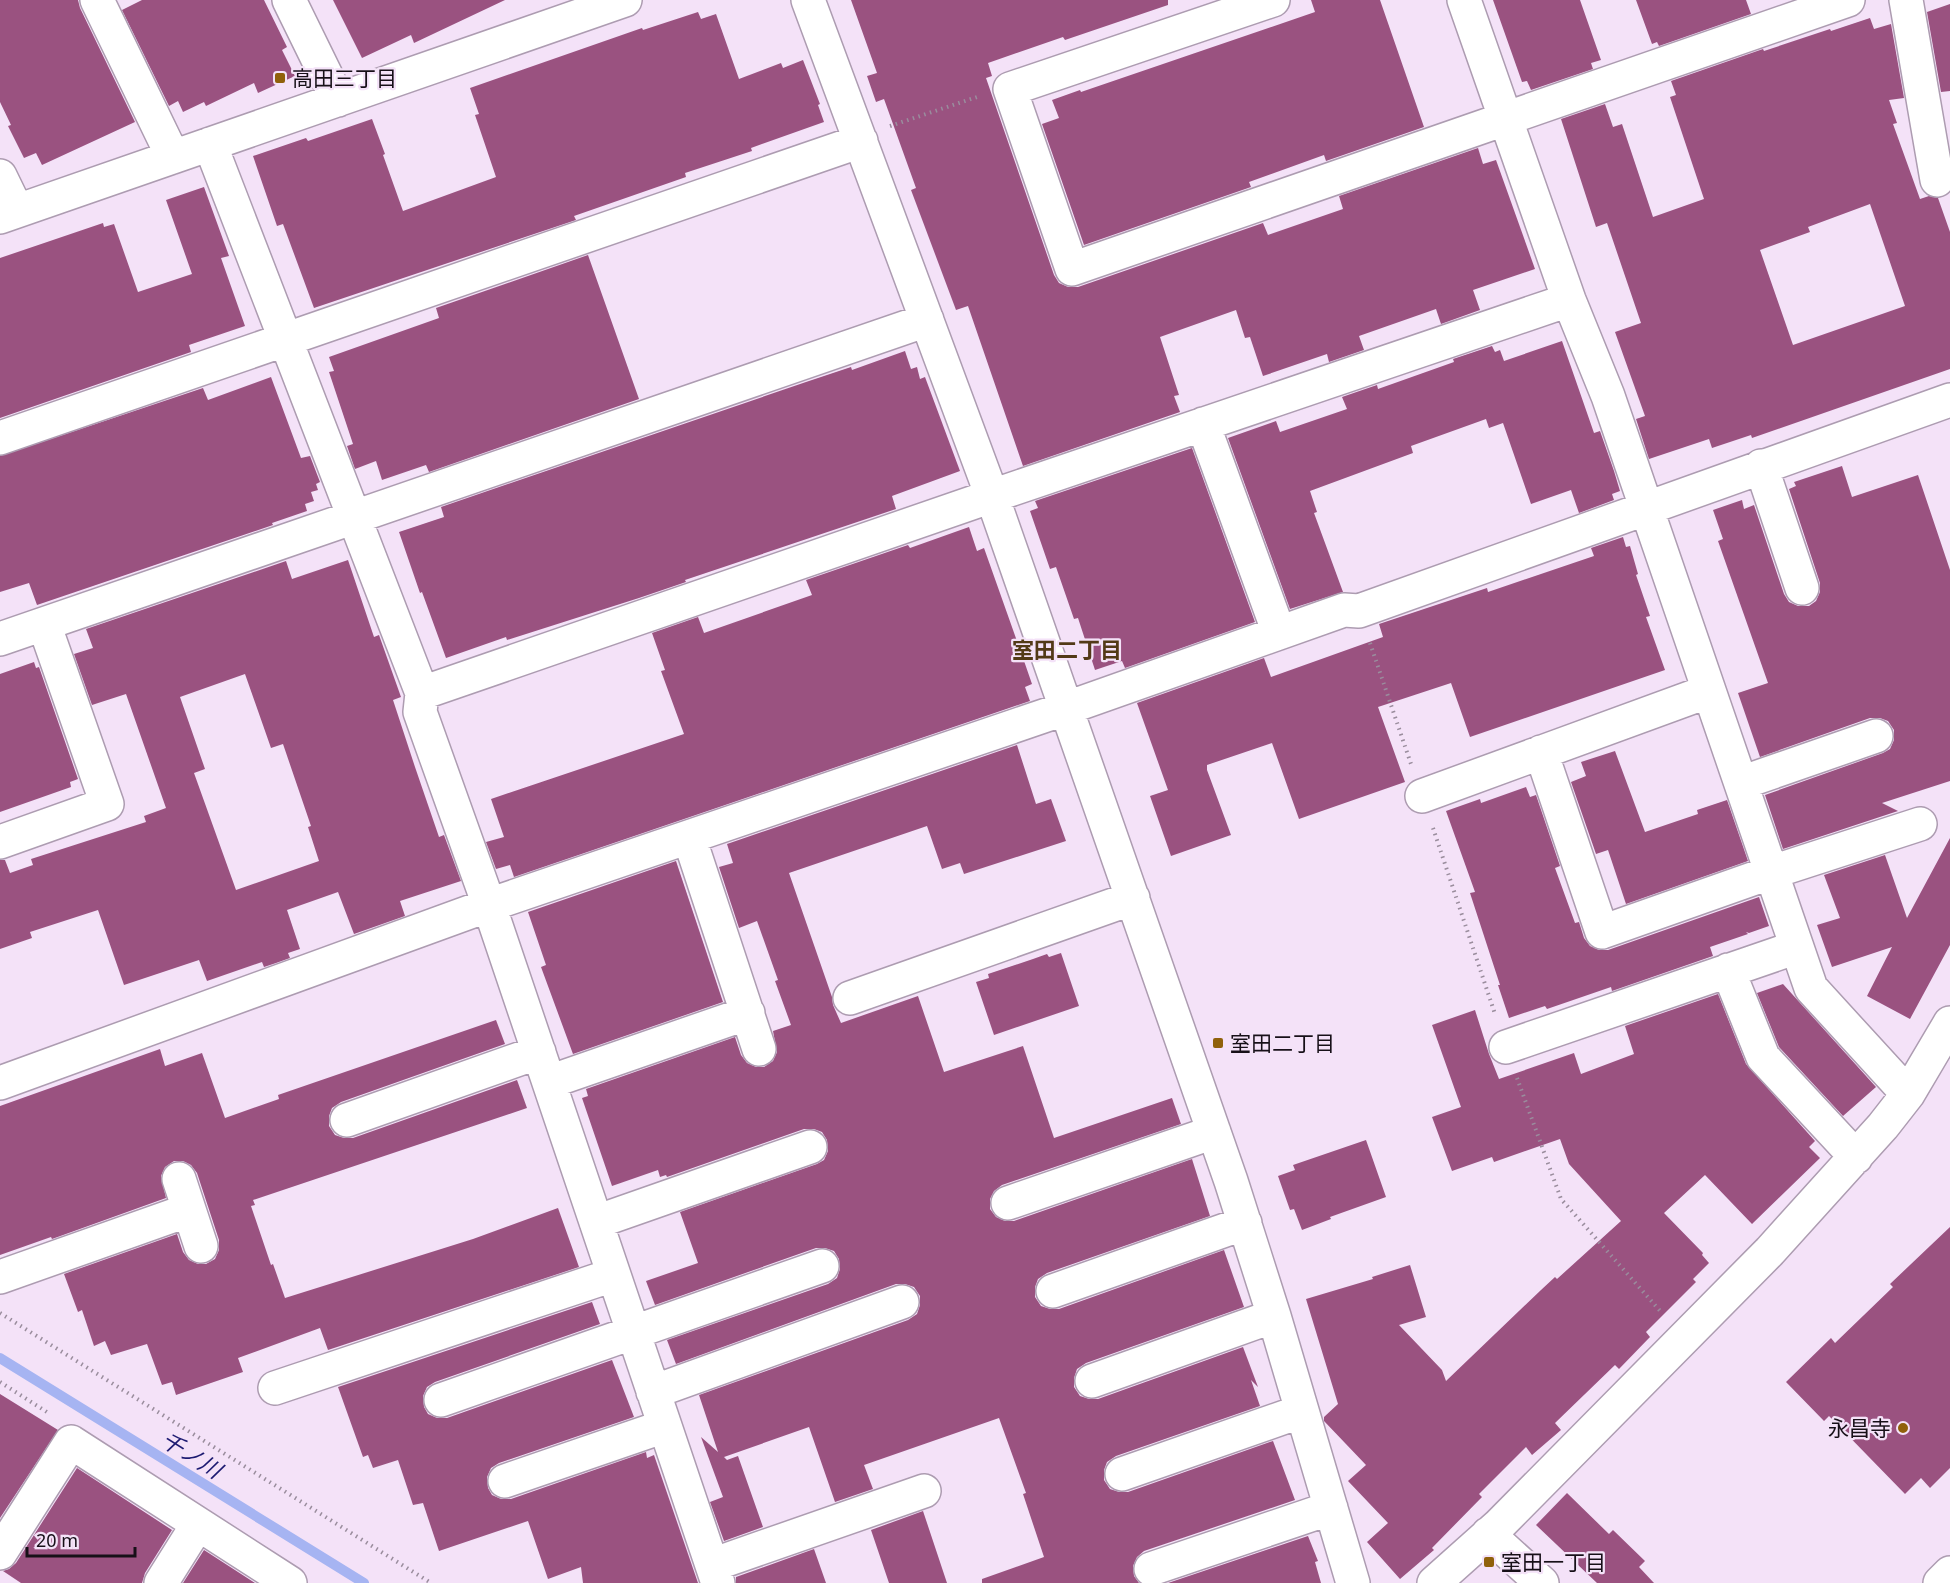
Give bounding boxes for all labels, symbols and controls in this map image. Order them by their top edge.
place label: 高田三丁目 [292,64,397,92]
marker: 高田三丁目 [273,71,287,85]
district label: 室田二丁目 [1012,634,1122,664]
place label: 室田二丁目 [1230,1029,1335,1057]
marker: 室田二丁目 [1211,1036,1225,1050]
place label: 永昌寺 [1828,1414,1891,1442]
marker: 永昌寺 [1896,1421,1910,1435]
water label: 千ノ川 [156,1424,230,1485]
scale bar [27,1520,135,1558]
text: 20 m [36,1528,78,1552]
place label: 室田一丁目 [1501,1548,1606,1576]
marker: 室田一丁目 [1482,1555,1496,1569]

